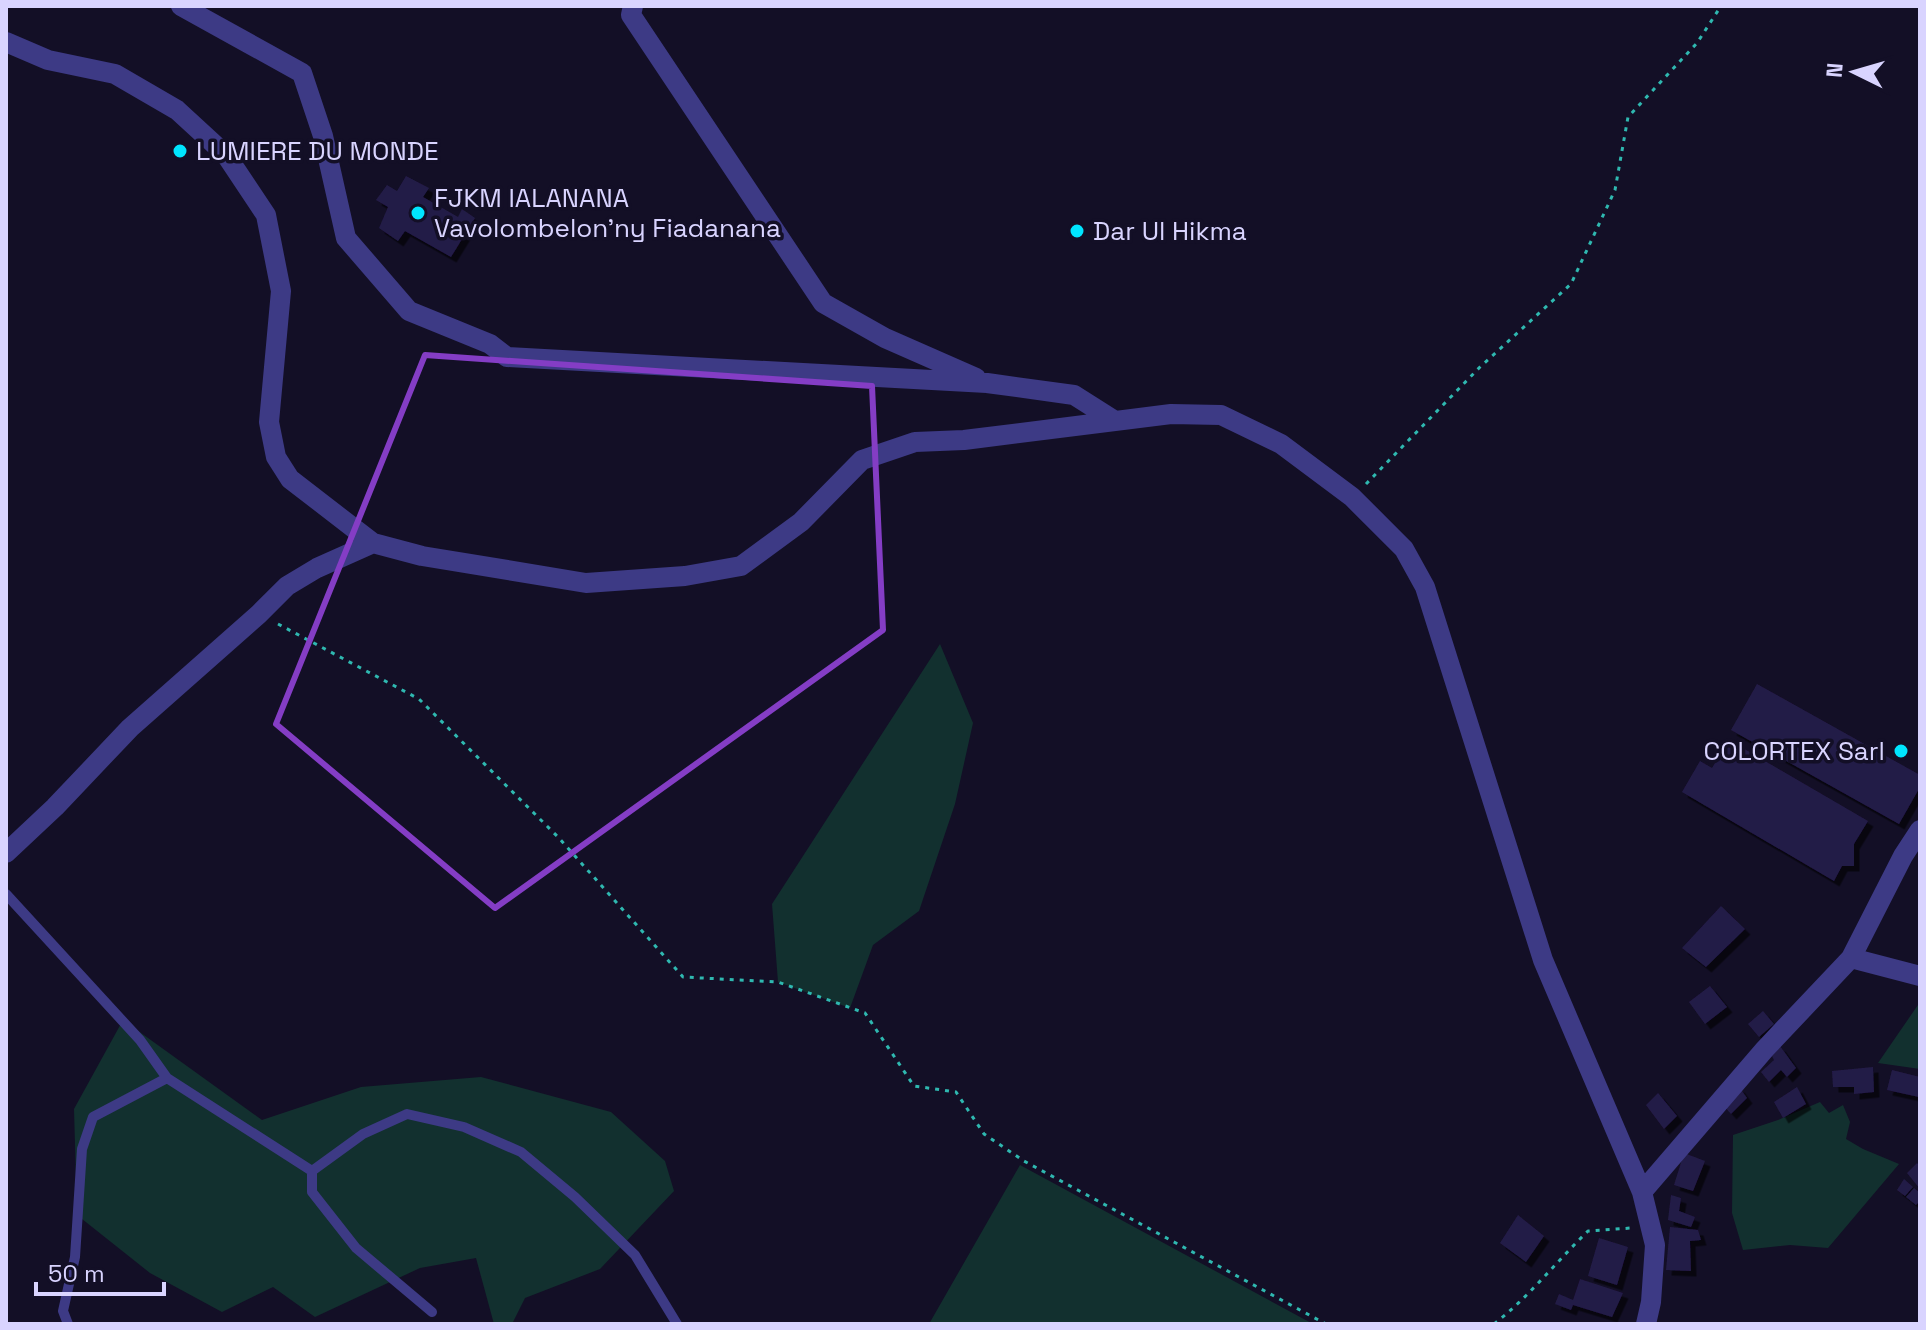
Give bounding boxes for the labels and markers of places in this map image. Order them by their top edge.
place label: LUMIERE DU MONDE [196,134,439,168]
marker: LUMIERE DU MONDE [171,142,189,160]
place label: FJKM IALANANA Vavolombelon'ny Fiadanana [434,181,781,245]
marker: FJKM IALANANA Vavolombelon'ny Fiadanana [409,204,427,222]
place label: Dar Ul Hikma [1093,214,1247,248]
marker: Dar Ul Hikma [1068,222,1086,240]
place label: COLORTEX Sarl [1703,734,1885,768]
marker: COLORTEX Sarl [1892,742,1910,760]

